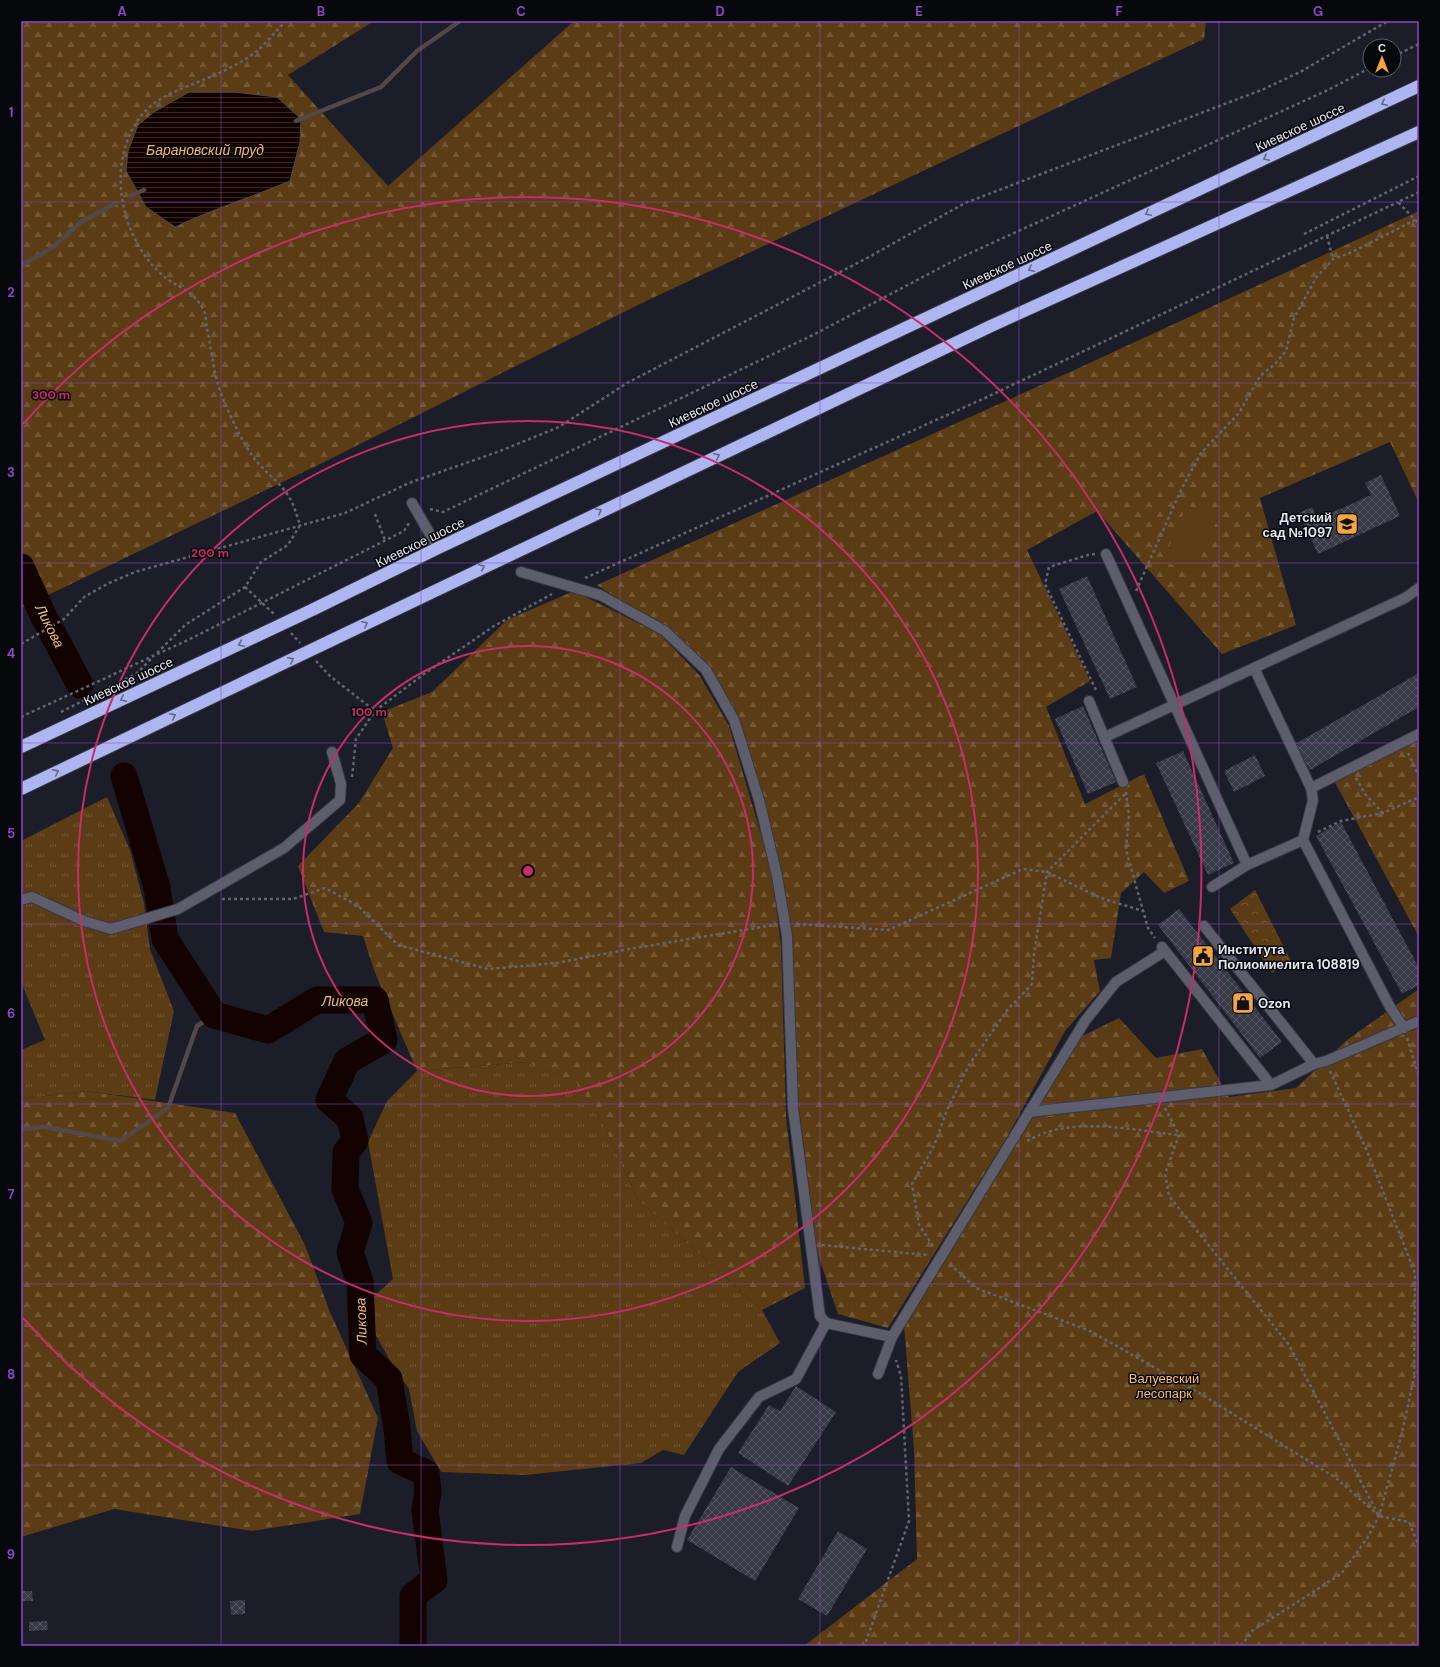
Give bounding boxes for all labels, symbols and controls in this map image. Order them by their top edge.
text: A [117,3,127,20]
text: B [317,3,325,20]
text: C [516,3,526,20]
text: D [715,3,725,20]
text: E [915,3,923,20]
text: F [1115,3,1123,20]
text: G [1313,3,1323,20]
north arrow [1362,38,1402,78]
text: С [1378,41,1386,55]
one-way arrow [1380,98,1388,106]
street label: Киевское шоссе [1253,99,1348,156]
text: 1 [9,104,13,121]
water label: Барановский пруд [146,141,264,159]
one-way arrow [1263,153,1270,161]
one-way arrow [1145,208,1153,216]
street label: Киевское шоссе [960,237,1055,294]
one-way arrow [1027,264,1035,272]
text: 2 [7,284,15,301]
street label: Киевское шоссе [666,375,761,432]
text: 300 m [32,387,70,403]
one-way arrow [712,453,720,461]
text: 3 [7,464,15,481]
one-way arrow [595,508,603,516]
place label: Детский сад №1097 [1263,509,1332,541]
school or university icon: Детский сад №1097 [1334,511,1360,537]
street label: Киевское шоссе [373,514,468,571]
text: 200 m [191,545,229,561]
one-way arrow [477,564,485,572]
water label: Ликова [31,600,69,651]
one-way arrow [361,621,368,629]
one-way arrow [237,639,245,647]
text: 4 [7,645,15,662]
street label: Киевское шоссе [81,653,176,710]
one-way arrow [286,657,294,664]
one-way arrow [120,694,127,702]
text: 100 m [351,704,387,720]
one-way arrow [169,713,177,721]
one-way arrow [52,769,59,777]
text: 5 [7,825,15,842]
centre of rings [521,864,535,878]
place label: Института Полиомиелита 108819 [1218,941,1360,973]
public building icon: Института Полиомиелита 108819 [1190,943,1216,969]
shop icon: Ozon [1230,990,1256,1016]
water label: Ликова [321,992,368,1010]
place label: Ozon [1258,995,1291,1012]
text: 6 [7,1005,15,1022]
text: 7 [8,1186,15,1203]
water label: Ликова [351,1297,371,1346]
text: 8 [7,1366,15,1383]
park label: Валуевский лесопарк [1129,1370,1199,1402]
text: 9 [7,1546,15,1563]

